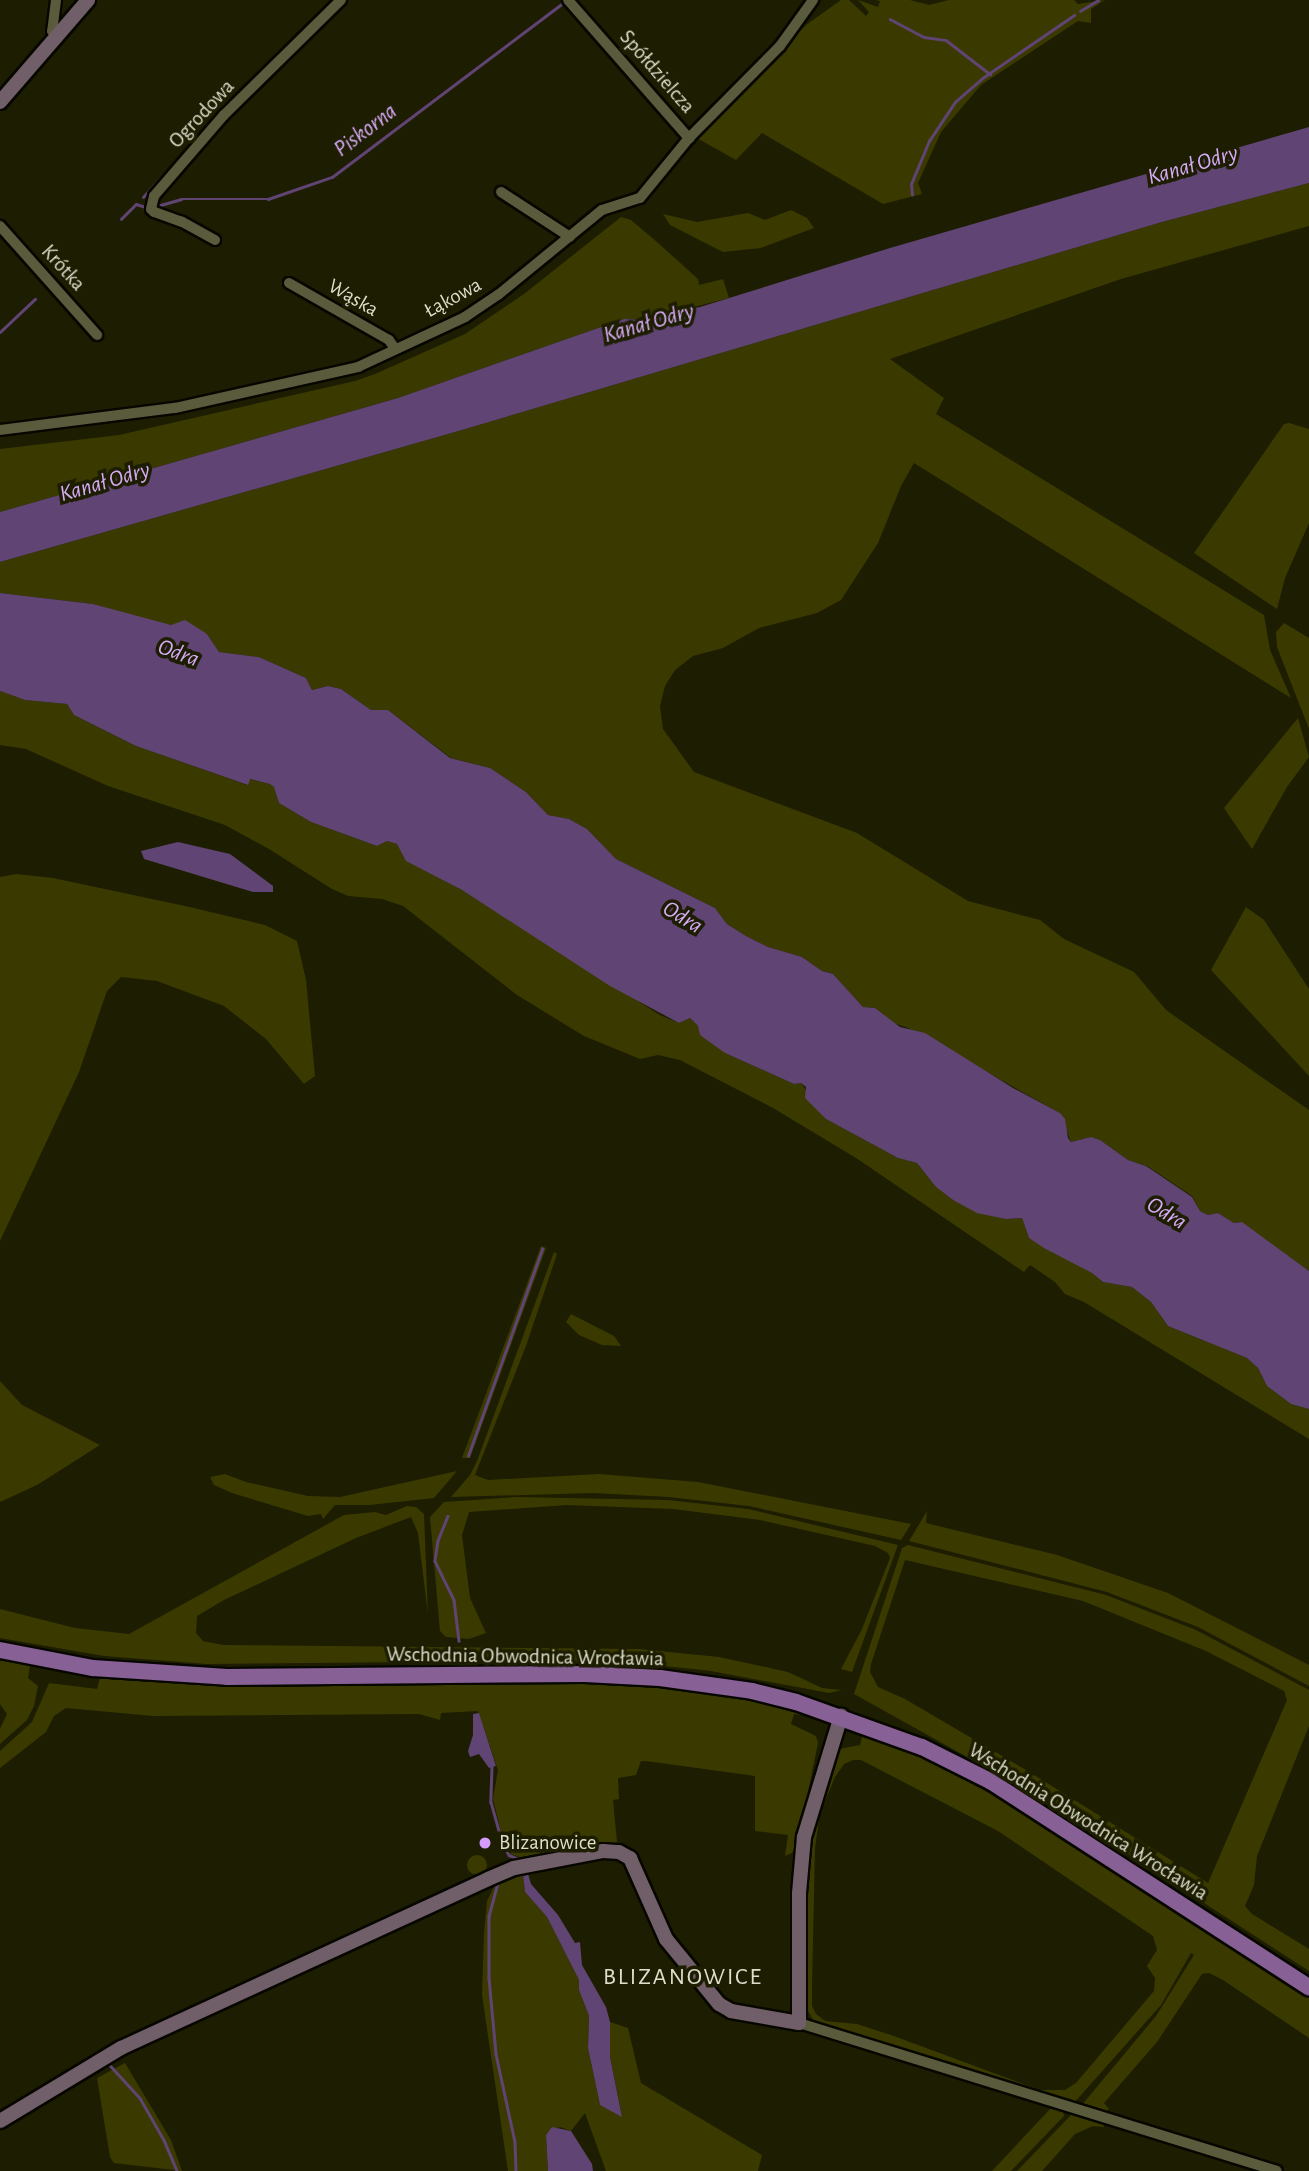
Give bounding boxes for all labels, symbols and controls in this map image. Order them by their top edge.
street label: Spółdzielcza [614,25,700,119]
street label: Ogrodowa [164,74,240,154]
water label: Piskorna [329,98,403,164]
water label: Kanał Odry [1145,140,1241,192]
street label: Krótka [36,240,90,296]
street label: Łąkowa [420,272,486,324]
street label: Wąska [323,274,383,322]
water label: Kanał Odry [601,298,697,350]
water label: Kanał Odry [57,457,153,509]
water label: Odra [154,634,202,674]
water label: Odra [657,895,707,941]
water label: Odra [1141,1191,1191,1237]
street label: Wschodnia Obwodnica Wrocławia [386,1642,664,1672]
street label: Wschodnia Obwodnica Wrocławia [964,1738,1212,1906]
place label: Blizanowice [499,1830,597,1856]
marker: Blizanowice [477,1835,493,1851]
district label: BLIZANOWICE [604,1964,762,1992]

